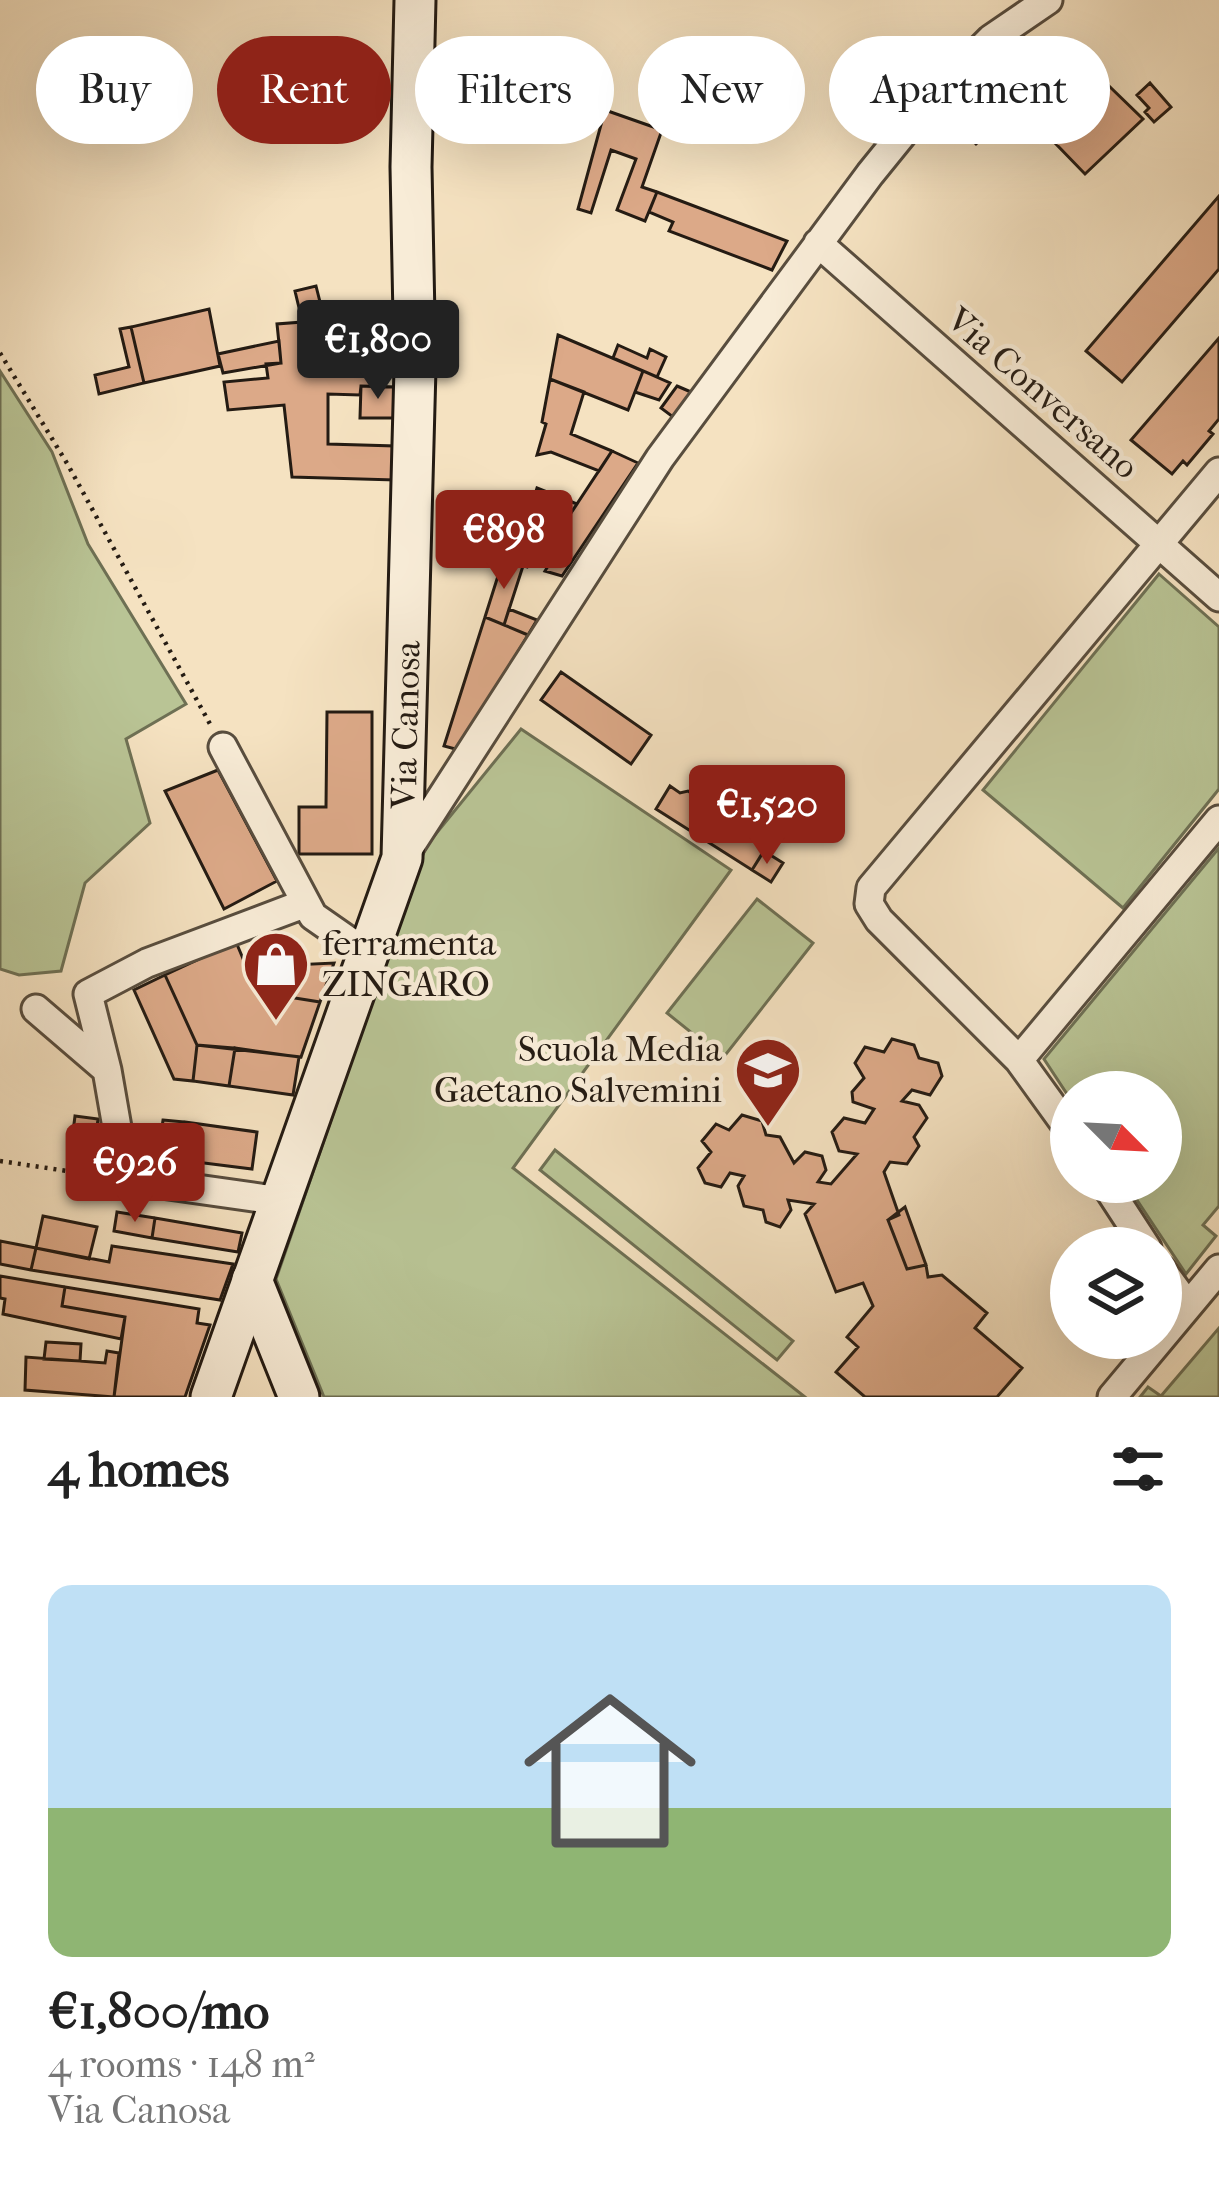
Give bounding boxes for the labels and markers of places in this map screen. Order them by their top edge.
pin: €1,800 [280,300,476,402]
pin: €898 [433,490,575,592]
pin: €1,520 [669,765,865,867]
place label: ferramenta ZINGARO [322,922,496,1005]
shop icon: ferramenta ZINGARO [241,929,311,1023]
place label: Scuola Media Gaetano Salvemini [434,1028,722,1111]
school or university icon: Scuola Media Gaetano Salvemini [733,1035,803,1129]
pin: €926 [64,1123,206,1225]

